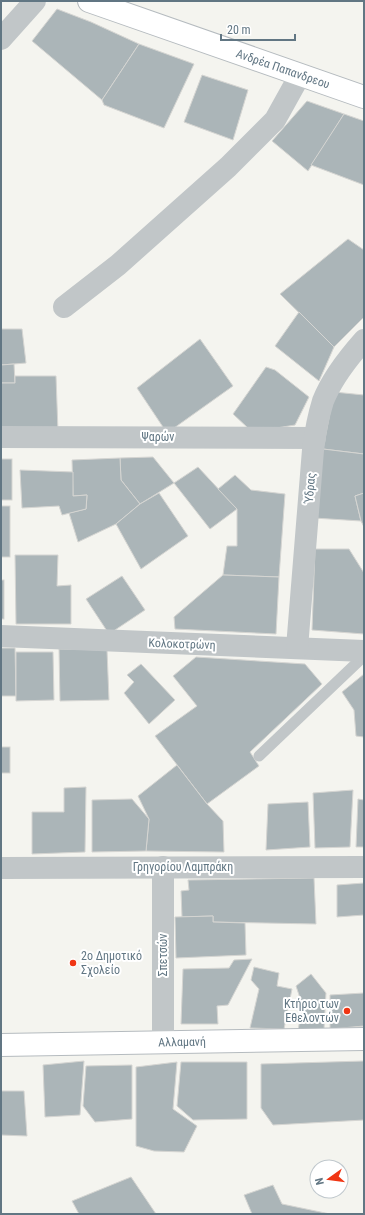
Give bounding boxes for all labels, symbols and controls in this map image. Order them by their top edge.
scale bar [221,16,295,42]
text: 20 m [227,23,251,37]
street label: Ανδρέα Παπανδρεου [234,46,332,92]
street label: Ψαρών [142,430,174,444]
street label: Ύδρας [302,472,318,505]
street label: Κολοκοτρώνη [148,636,216,652]
street label: Γρηγορίου Λαμπράκη [133,860,233,874]
street label: Σπετσών [156,934,170,976]
place label: 2ο Δημοτικό Σχολείο [81,949,142,977]
marker: 2ο Δημοτικό Σχολείο [68,958,78,968]
place label: Κτήριο των Εθελοντών [284,997,339,1025]
marker: Κτήριο των Εθελοντών [342,1006,352,1016]
street label: Αλλαμανή [158,1035,206,1049]
north arrow [309,1159,349,1199]
text: N [313,1176,327,1186]

